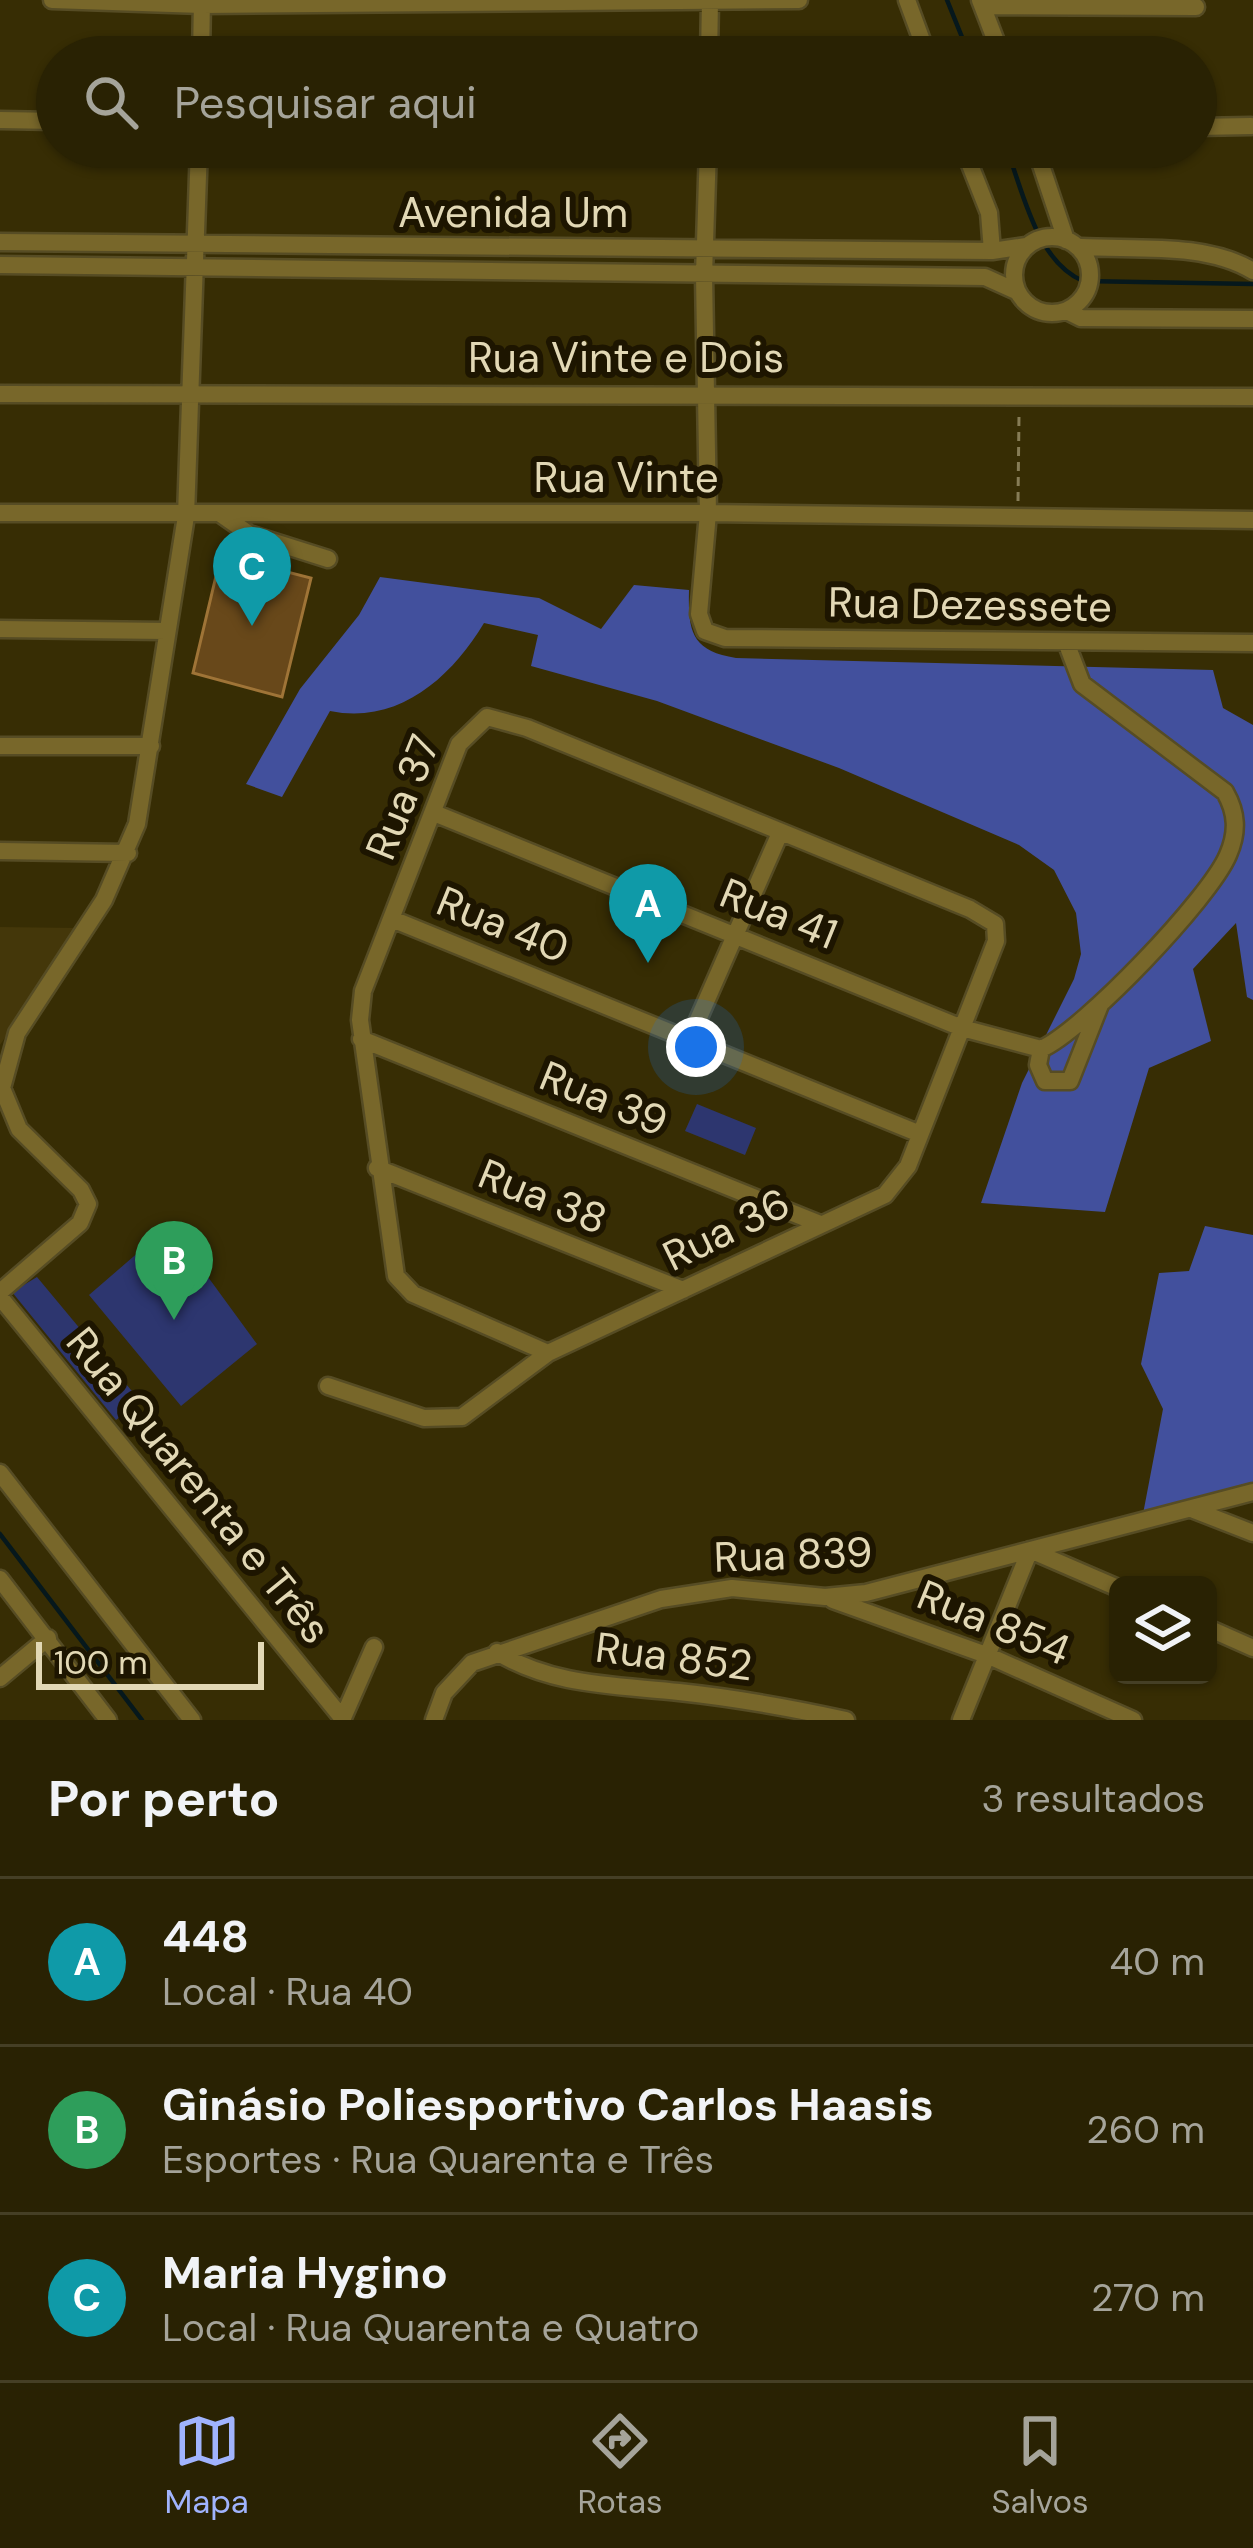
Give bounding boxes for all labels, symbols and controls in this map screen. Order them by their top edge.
search box [36,36,1217,168]
icon: search [78,69,144,135]
text: Pesquisar aqui [174,73,477,132]
street label: Avenida Um [398,185,628,240]
street label: Rua Vinte e Dois [468,330,784,385]
street label: Rua Vinte [533,450,719,505]
pin: C [213,527,291,626]
street label: Rua Dezessete [828,575,1112,634]
street label: Rua 37 [353,727,452,868]
pin: A [609,864,687,963]
street label: Rua 41 [712,865,846,962]
street label: Rua 40 [429,873,577,976]
your location [666,1017,726,1077]
street label: Rua 39 [532,1048,676,1149]
street label: Rua 38 [471,1146,615,1247]
street label: Rua 36 [654,1175,799,1284]
pin: B [135,1221,213,1320]
street label: Rua Quarenta e Três [54,1316,343,1655]
street label: Rua 839 [713,1524,873,1585]
street label: Rua 854 [909,1567,1078,1678]
map controls [1109,1576,1217,1684]
button: layers [1109,1576,1217,1684]
street label: Rua 852 [592,1620,756,1693]
scale bar [36,1636,264,1689]
text: 100 m [54,1641,148,1684]
text: Por perto [48,1765,280,1832]
text: 3 resultados [981,1773,1205,1824]
text: 448 [162,1907,249,1966]
text: A [73,1936,101,1987]
text: 40 m [1110,1936,1205,1987]
text: Local · Rua 40 [162,1966,413,2017]
text: Ginásio Poliesportivo Carlos Haasis [162,2075,934,2134]
text: B [75,2104,99,2155]
text: 260 m [1086,2104,1205,2155]
text: Esportes · Rua Quarenta e Três [162,2134,714,2185]
text: Maria Hygino [162,2243,448,2302]
text: C [73,2272,101,2323]
text: 270 m [1091,2272,1205,2323]
text: Local · Rua Quarenta e Quatro [162,2302,699,2353]
tab: Mapa [164,2408,249,2523]
tab: Rotas [578,2408,663,2523]
tab: Salvos [991,2408,1089,2523]

